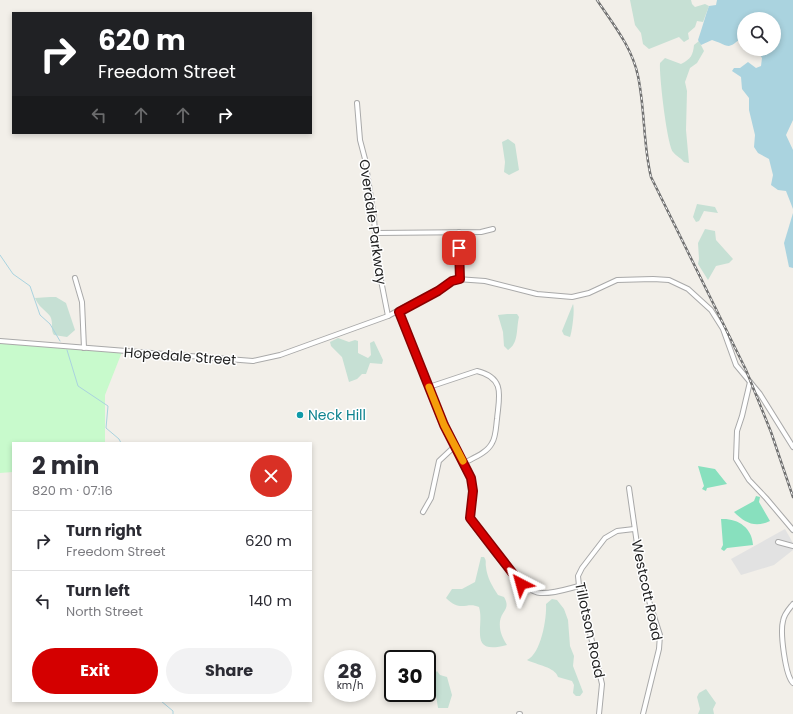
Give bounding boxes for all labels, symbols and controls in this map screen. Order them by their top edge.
map controls [737,12,781,56]
button: search [737,12,781,56]
text: 620 m [98,21,186,60]
icon: right [32,28,84,80]
text: Freedom Street [98,59,236,84]
icon: left [88,104,110,126]
icon: ahead [130,104,152,126]
icon: ahead [172,104,194,126]
icon: right [214,104,236,126]
street label: Overdale Parkway [354,158,392,286]
pin [442,231,476,265]
icon: arrive [448,237,470,259]
street label: Hopedale Street [123,342,237,370]
place label: Neck Hill [308,405,366,425]
marker: Neck Hill [295,410,305,420]
text: 2 min [32,449,99,482]
button: close [250,455,292,497]
text: 820 m · 07:16 [32,481,113,500]
text: Turn right [66,520,142,541]
icon: right [32,530,54,552]
text: 620 m [245,530,292,551]
street label: Westcott Road [627,538,667,642]
text: Freedom Street [66,542,166,561]
position arrow [500,563,542,605]
text: Turn left [66,580,130,601]
street label: Tillotson Road [570,580,610,680]
icon: left [32,590,54,612]
text: 140 m [249,590,292,611]
text: North Street [66,602,143,621]
button: Exit [32,648,158,694]
button: Share [166,648,292,694]
speed limit sign: 30 [384,650,436,702]
text: 28 [338,657,362,685]
text: km/h [337,678,363,693]

